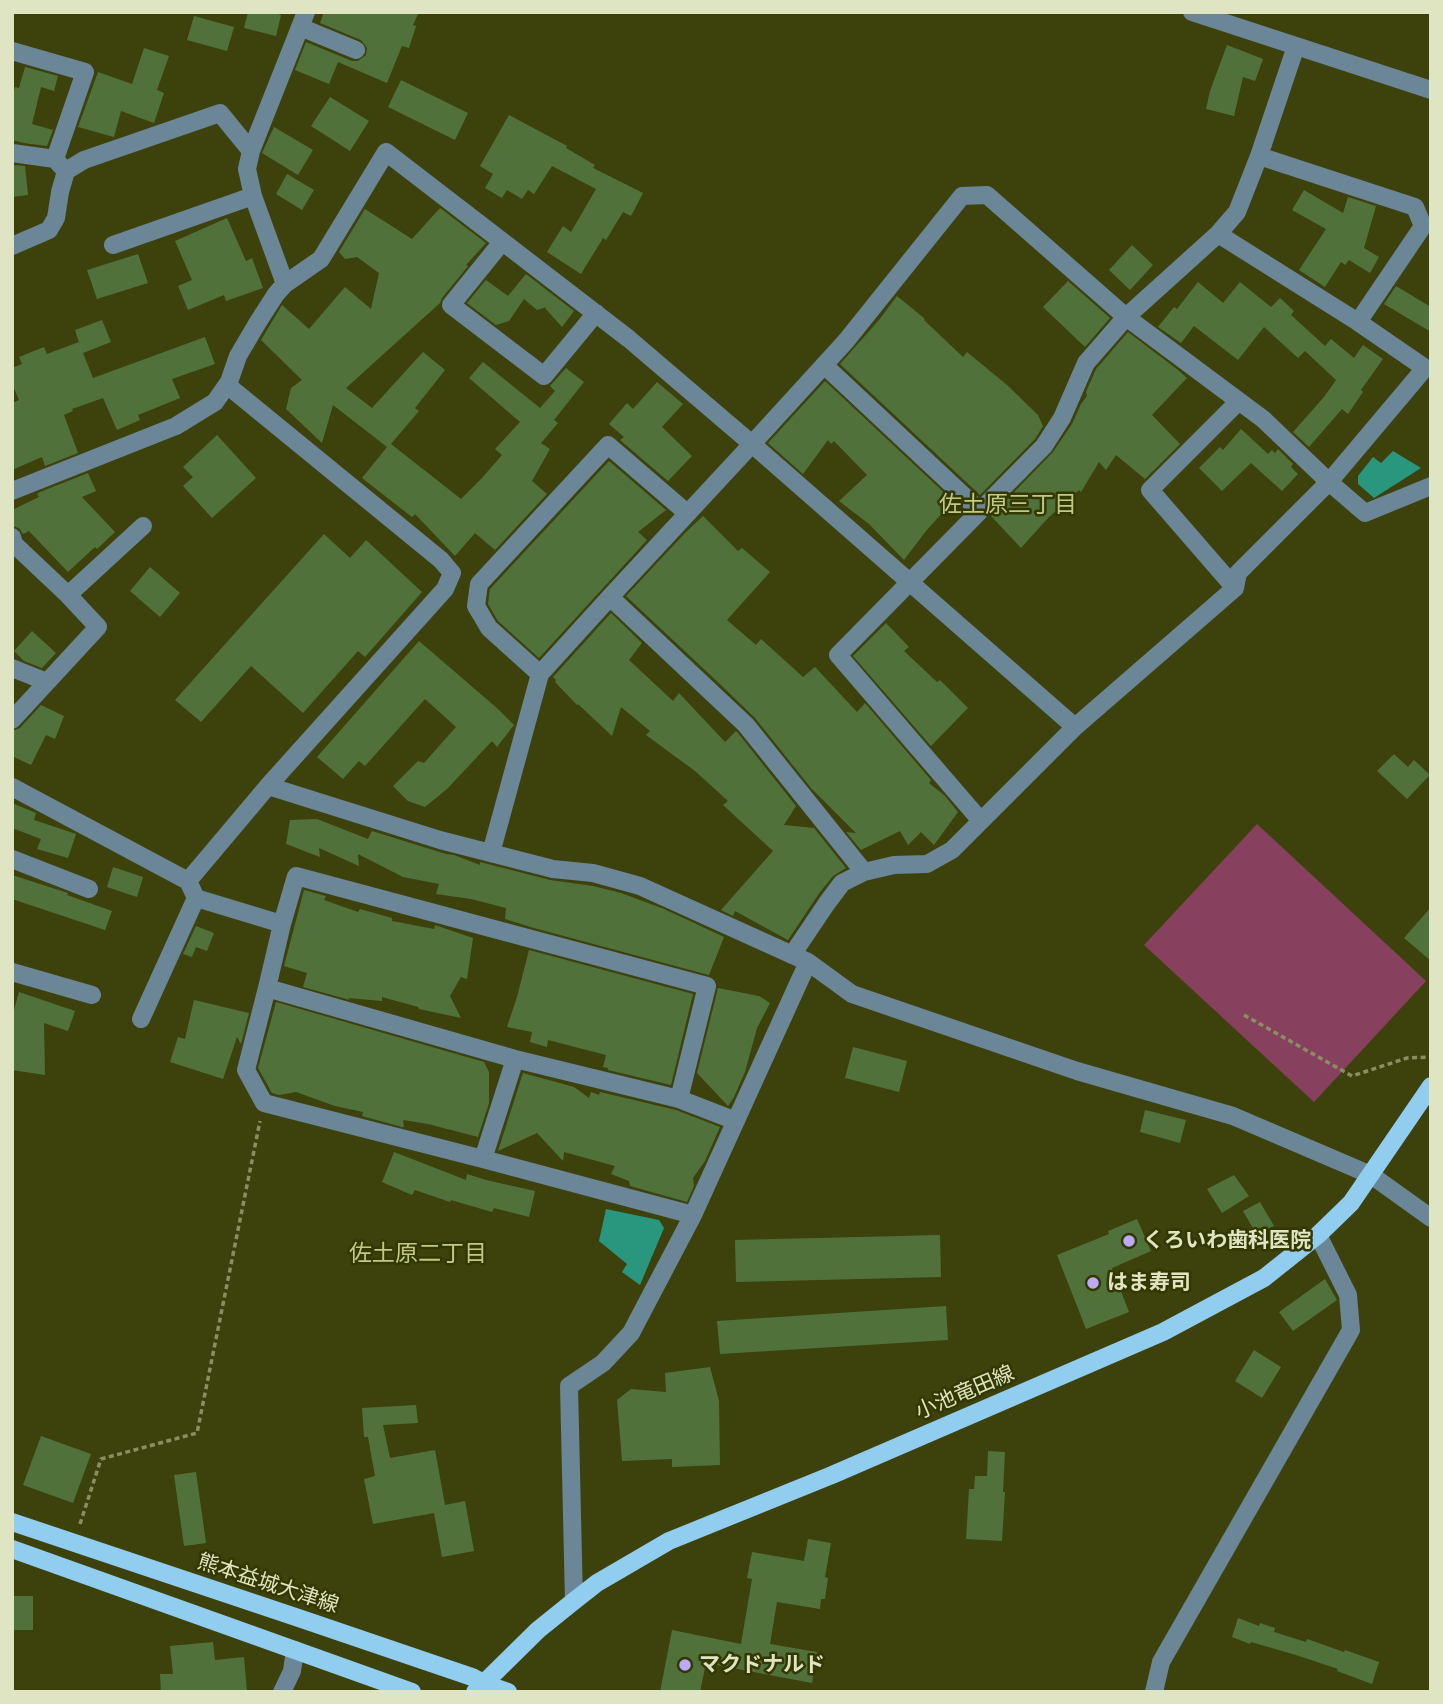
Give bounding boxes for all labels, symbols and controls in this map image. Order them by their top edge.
district label: 佐土原三丁目 [939,491,1077,519]
place label: くろいわ歯科医院 [1143,1228,1311,1254]
marker: くろいわ歯科医院 [1121,1233,1137,1249]
district label: 佐土原二丁目 [349,1240,487,1268]
place label: はま寿司 [1107,1270,1191,1296]
marker: はま寿司 [1085,1275,1101,1291]
street label: 小池竜田線 [912,1361,1018,1425]
street label: 熊本益城大津線 [194,1549,342,1619]
place label: マクドナルド [699,1652,825,1678]
marker: マクドナルド [677,1657,693,1673]

